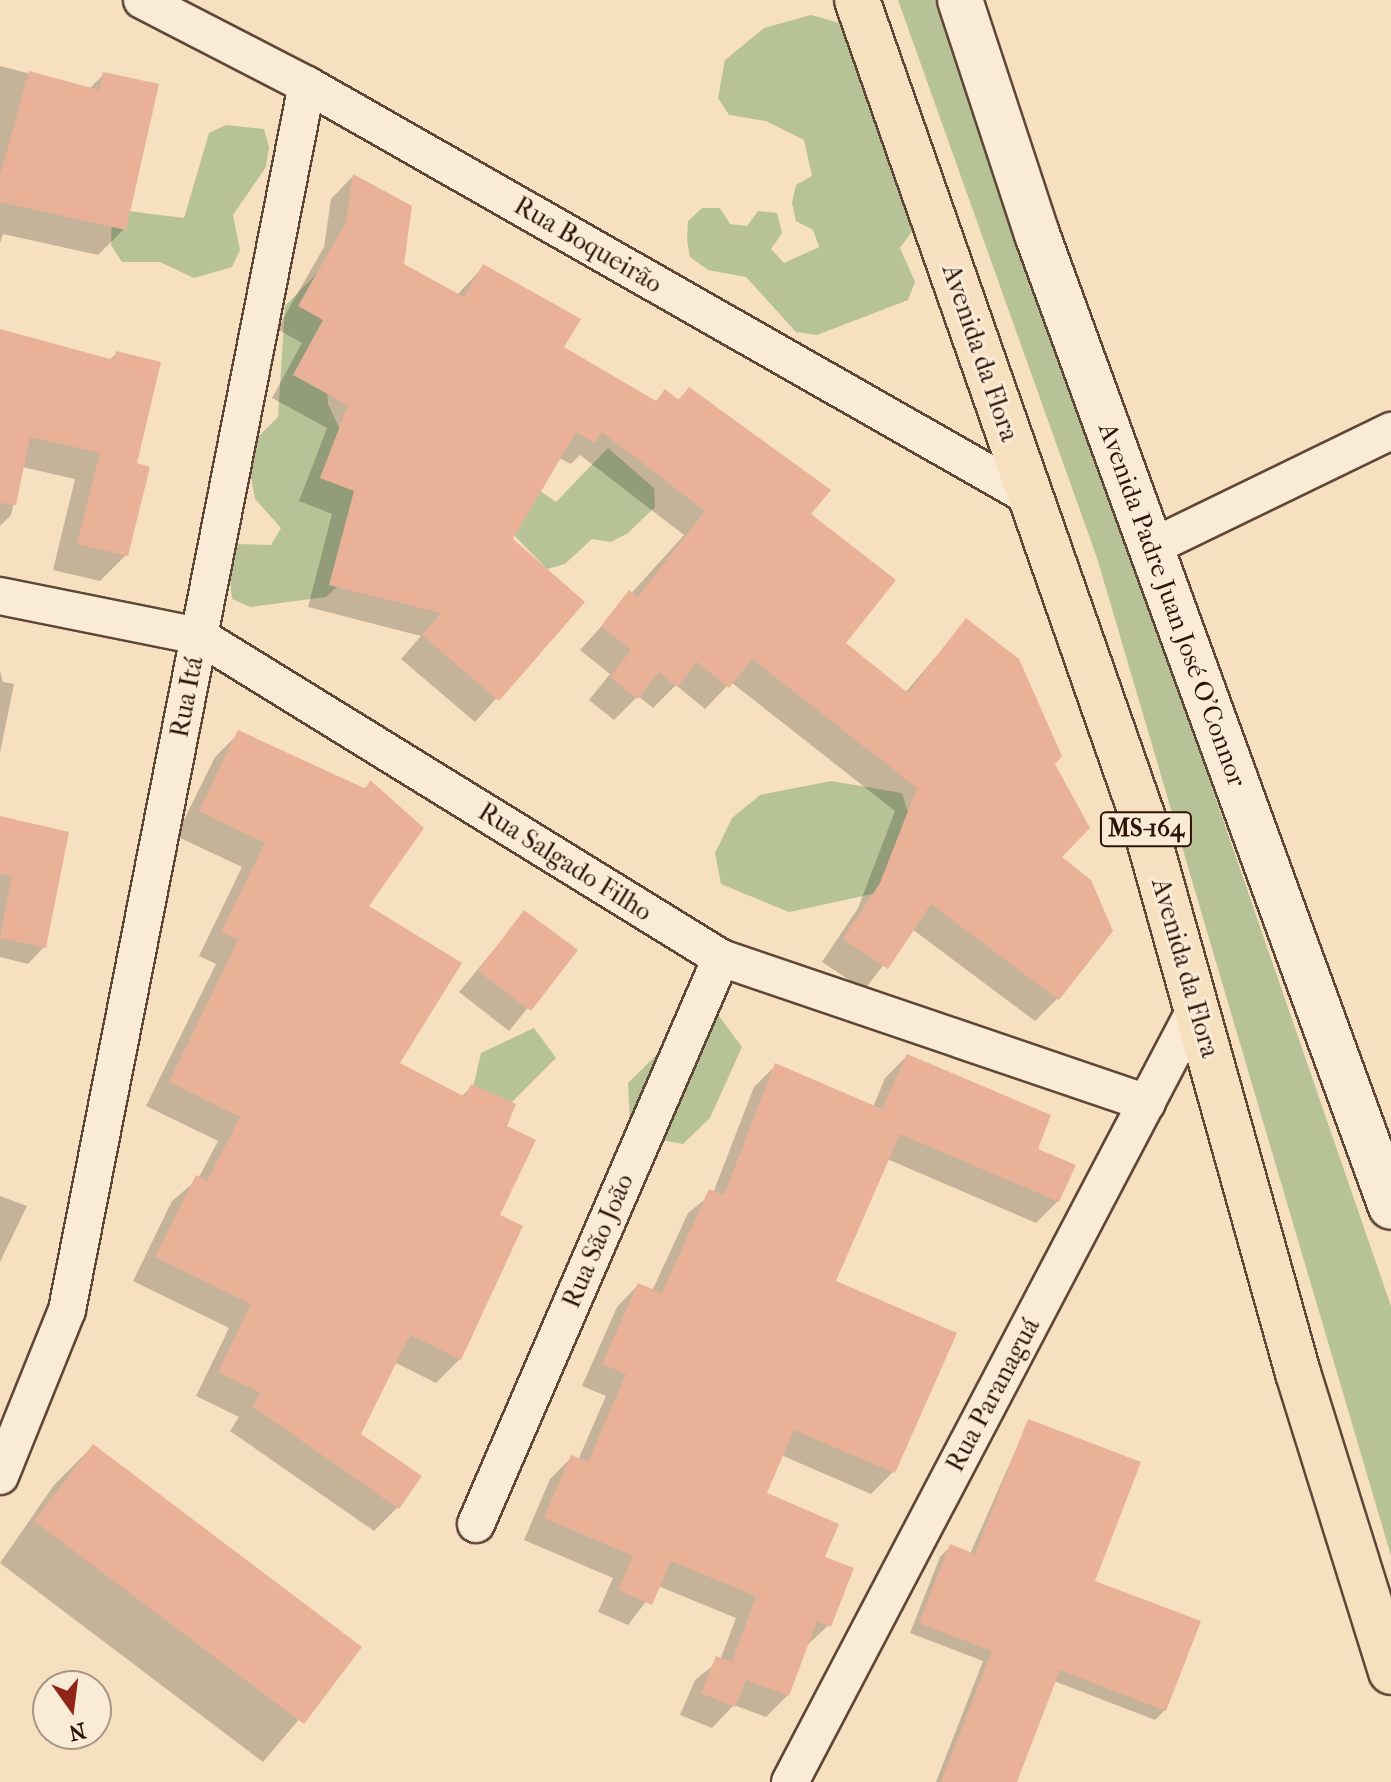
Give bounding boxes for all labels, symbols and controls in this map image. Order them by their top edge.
street label: Rua Boqueirão [508,190,668,300]
street label: Avenida da Flora [935,260,1025,446]
street label: Avenida Padre Juan José O'Connor [1092,419,1252,791]
street label: Rua Itá [164,654,210,740]
street label: Rua Salgado Filho [473,796,657,928]
road number: MS-164 [1098,809,1194,849]
street label: Avenida da Flora [1145,875,1225,1061]
street label: Rua São João [556,1169,640,1313]
street label: Rua Paranaguá [939,1313,1047,1477]
north arrow [32,1670,112,1750]
text: N [66,1717,89,1746]

